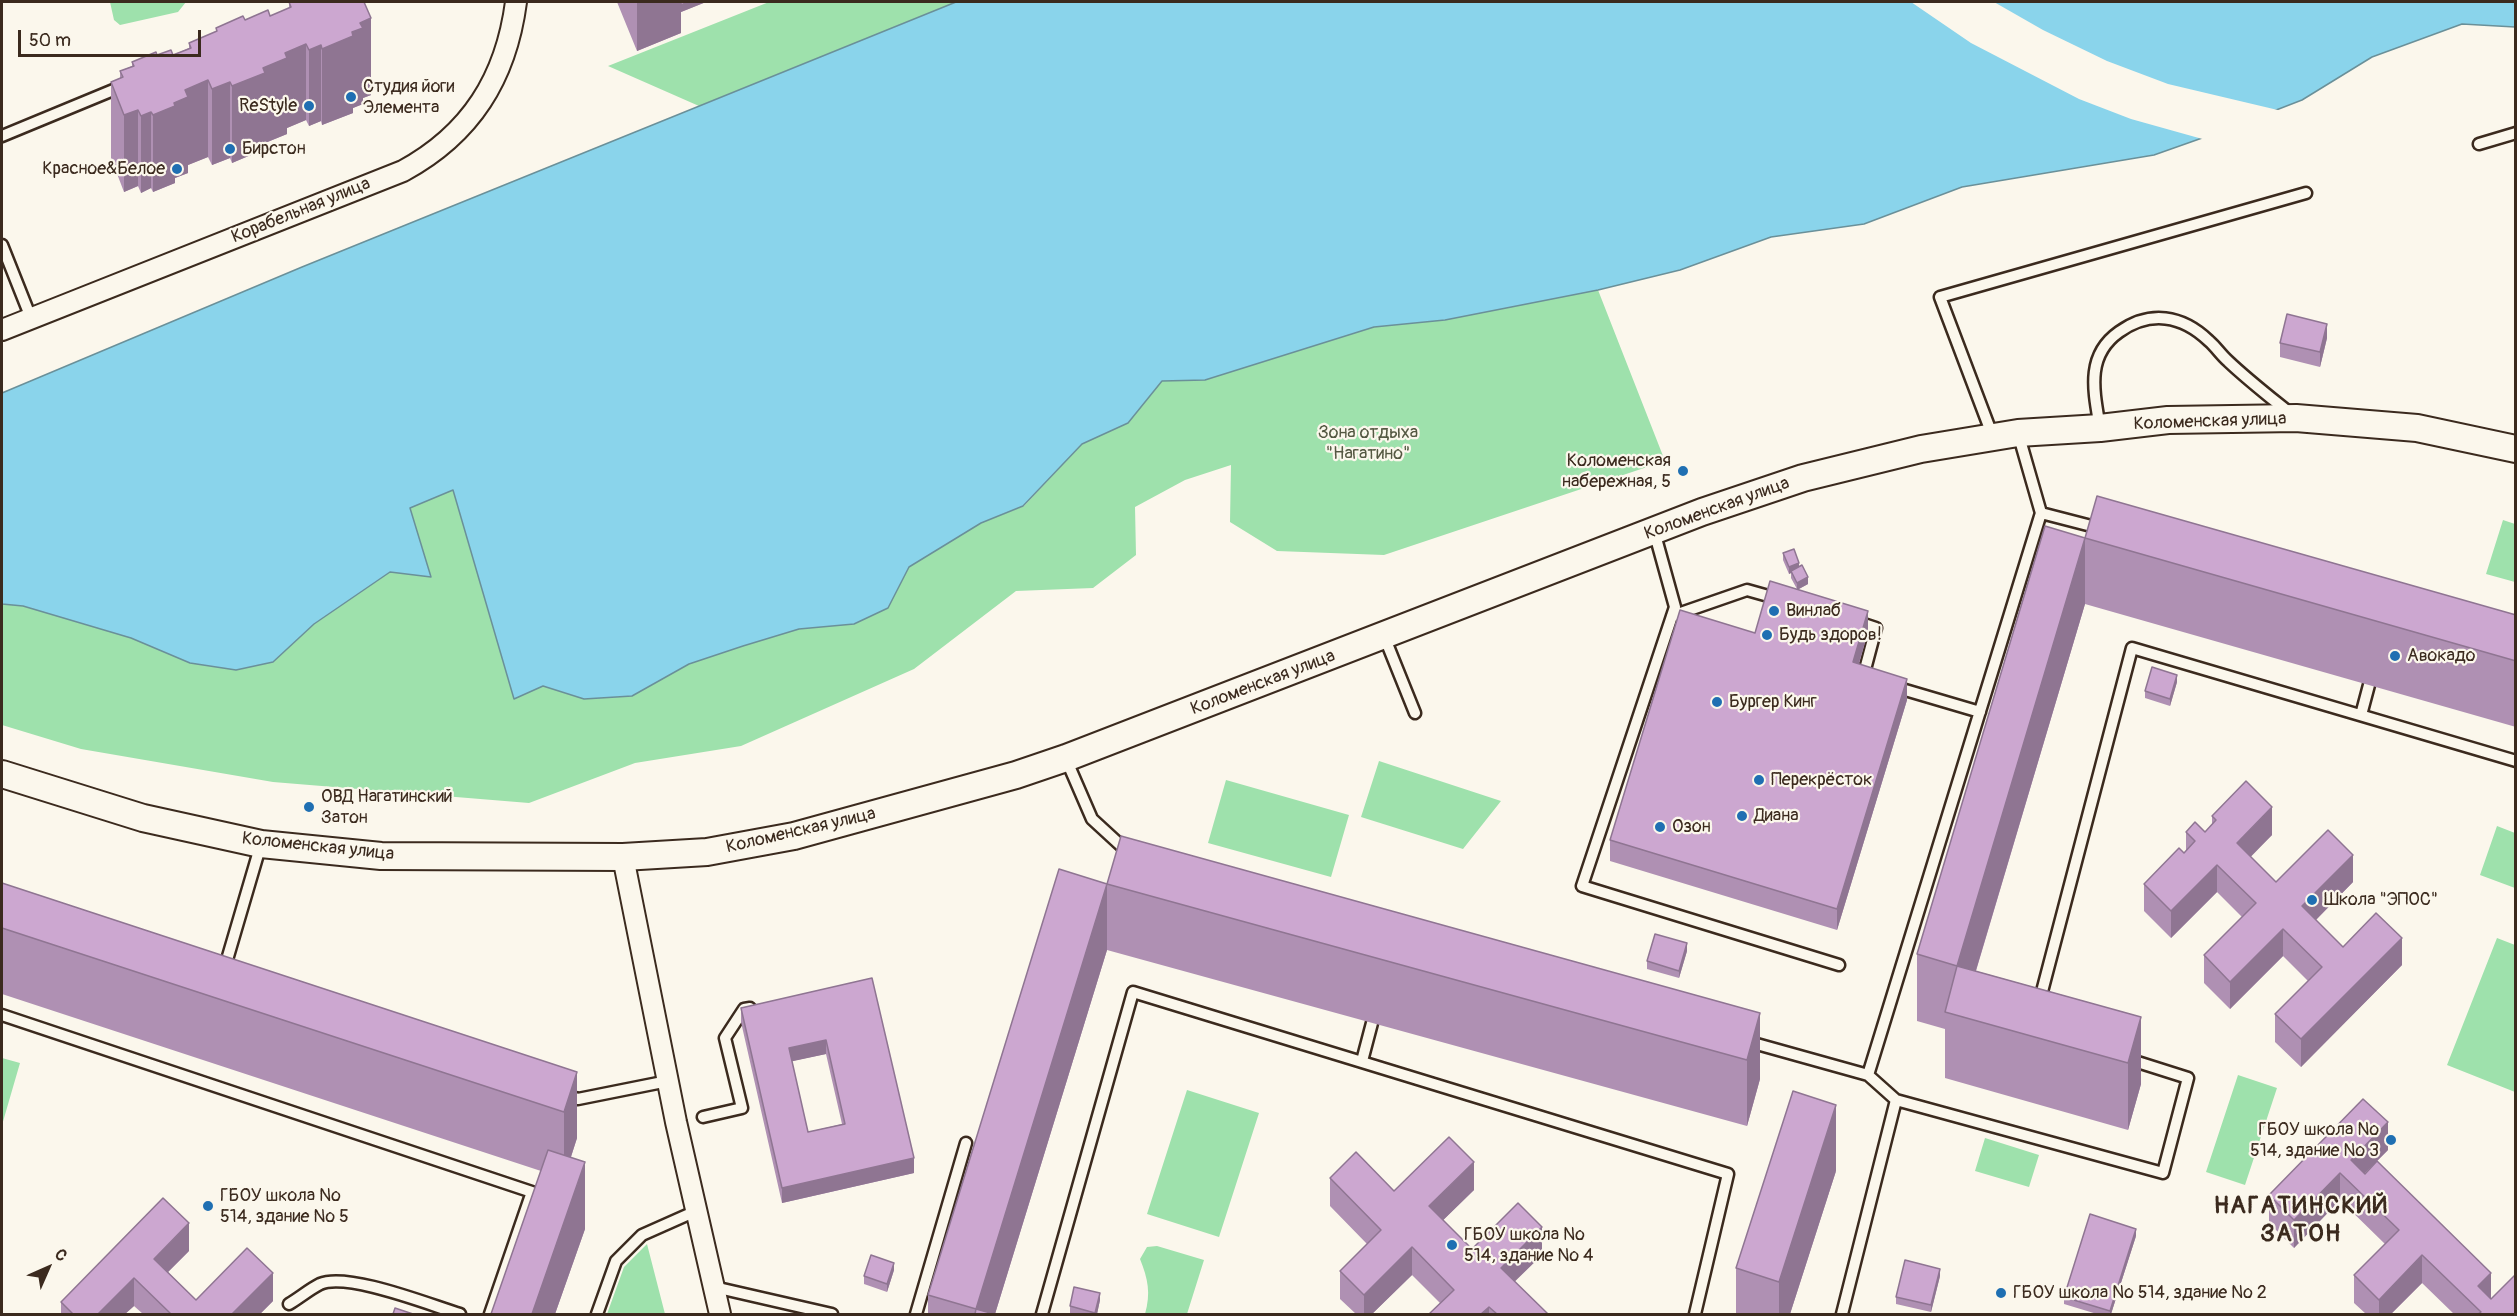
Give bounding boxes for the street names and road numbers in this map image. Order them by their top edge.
street label: Корабельная улица [228,173,374,249]
street label: Коломенская улица [2133,409,2287,435]
street label: Коломенская улица [1641,473,1793,545]
street label: Коломенская улица [1188,646,1338,720]
street label: Коломенская улица [724,803,878,859]
street label: Коломенская улица [241,828,395,866]

